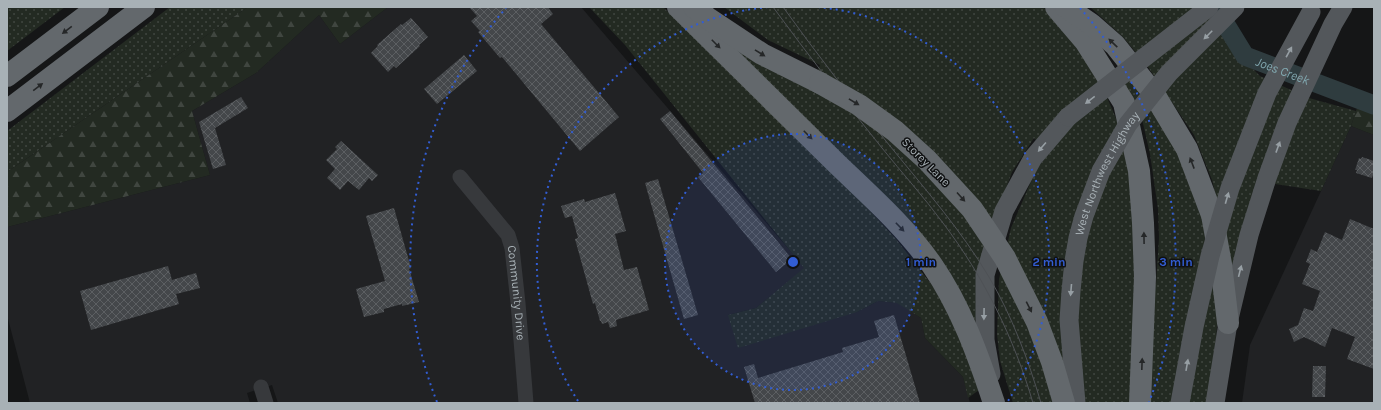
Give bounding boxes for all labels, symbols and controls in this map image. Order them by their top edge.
one-way arrow [62,26,72,34]
one-way arrow [1203,30,1213,40]
one-way arrow [711,39,721,49]
one-way arrow [1108,39,1118,48]
one-way arrow [1285,46,1292,58]
one-way arrow [755,49,765,57]
water label: Joes Creek [1254,54,1312,88]
one-way arrow [33,83,44,91]
one-way arrow [1085,96,1096,104]
one-way arrow [848,99,860,106]
street label: West Northwest Highway [1072,108,1143,237]
one-way arrow [803,131,813,140]
street label: Storey Lane [899,135,953,189]
one-way arrow [1038,141,1047,152]
one-way arrow [1276,141,1282,153]
one-way arrow [1189,156,1195,168]
one-way arrow [1224,191,1230,203]
one-way arrow [956,192,966,202]
one-way arrow [895,222,905,232]
one-way arrow [1141,231,1147,244]
street label: Community Drive [505,245,528,341]
centre of rings [786,255,800,269]
text: 1 min [906,255,936,269]
text: 2 min [1032,255,1066,269]
text: 3 min [1159,255,1193,269]
one-way arrow [1238,265,1244,277]
one-way arrow [1068,284,1074,296]
one-way arrow [1026,302,1032,313]
one-way arrow [981,308,987,321]
one-way arrow [1138,358,1145,370]
one-way arrow [1184,359,1190,371]

